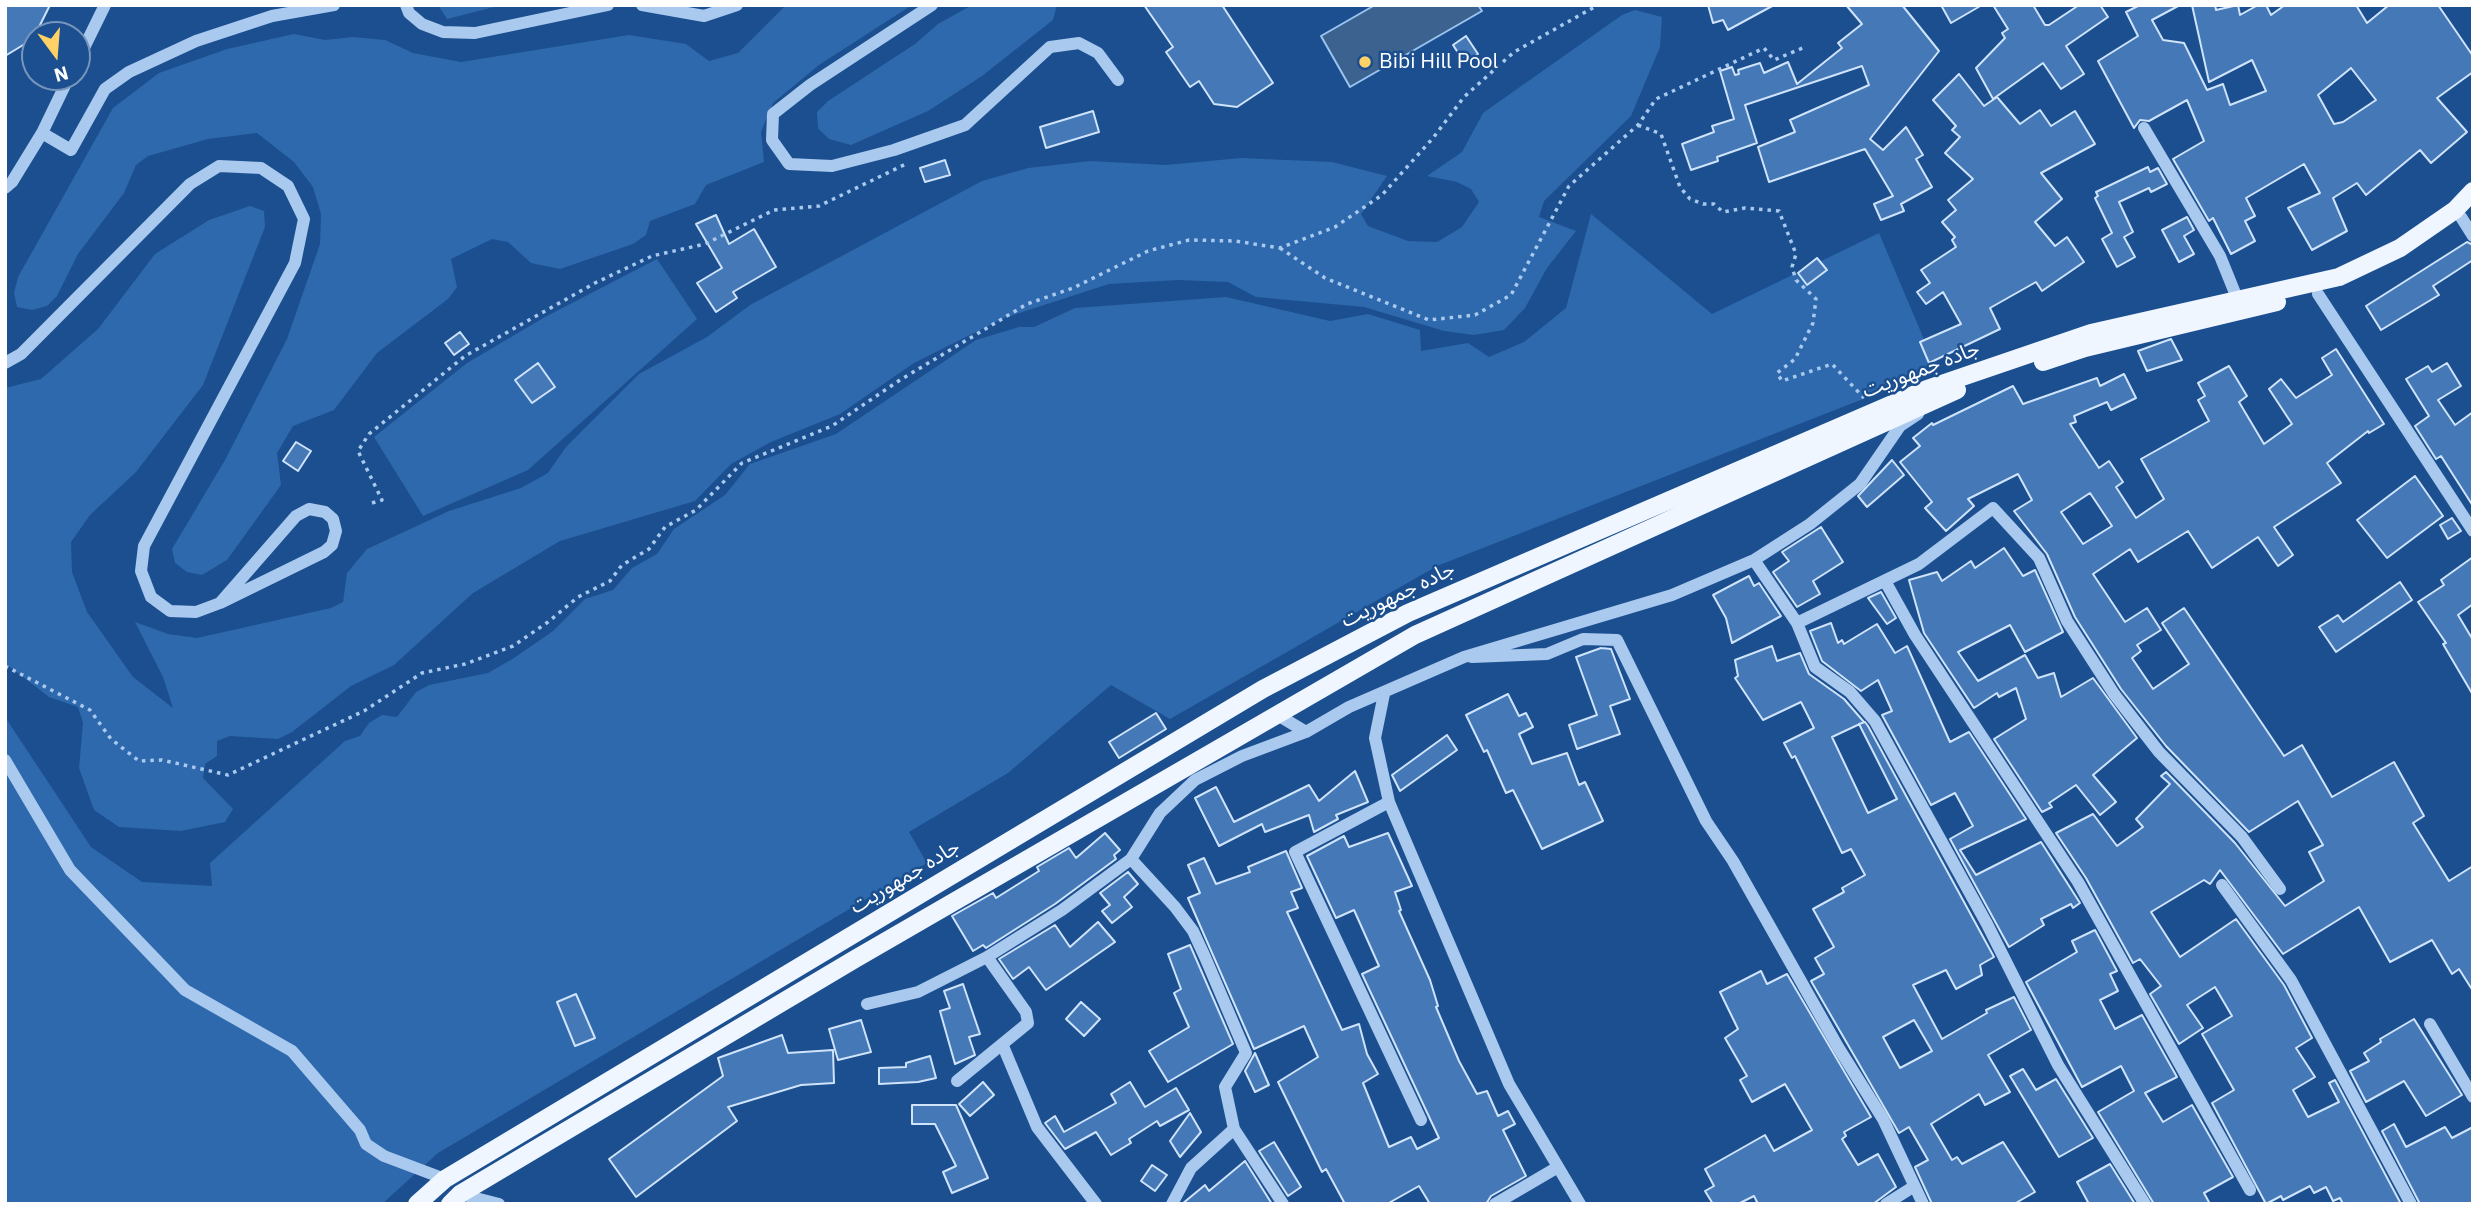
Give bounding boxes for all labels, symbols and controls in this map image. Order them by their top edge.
north arrow [21,21,91,91]
place label: Bibi Hill Pool [1379,49,1498,75]
marker: Bibi Hill Pool [1357,54,1373,70]
text: N [51,61,71,88]
street label: جاده جمهوریت [1859,336,1983,404]
street label: جاده جمهوریت [1337,557,1459,633]
street label: جاده جمهوریت [846,834,964,920]

